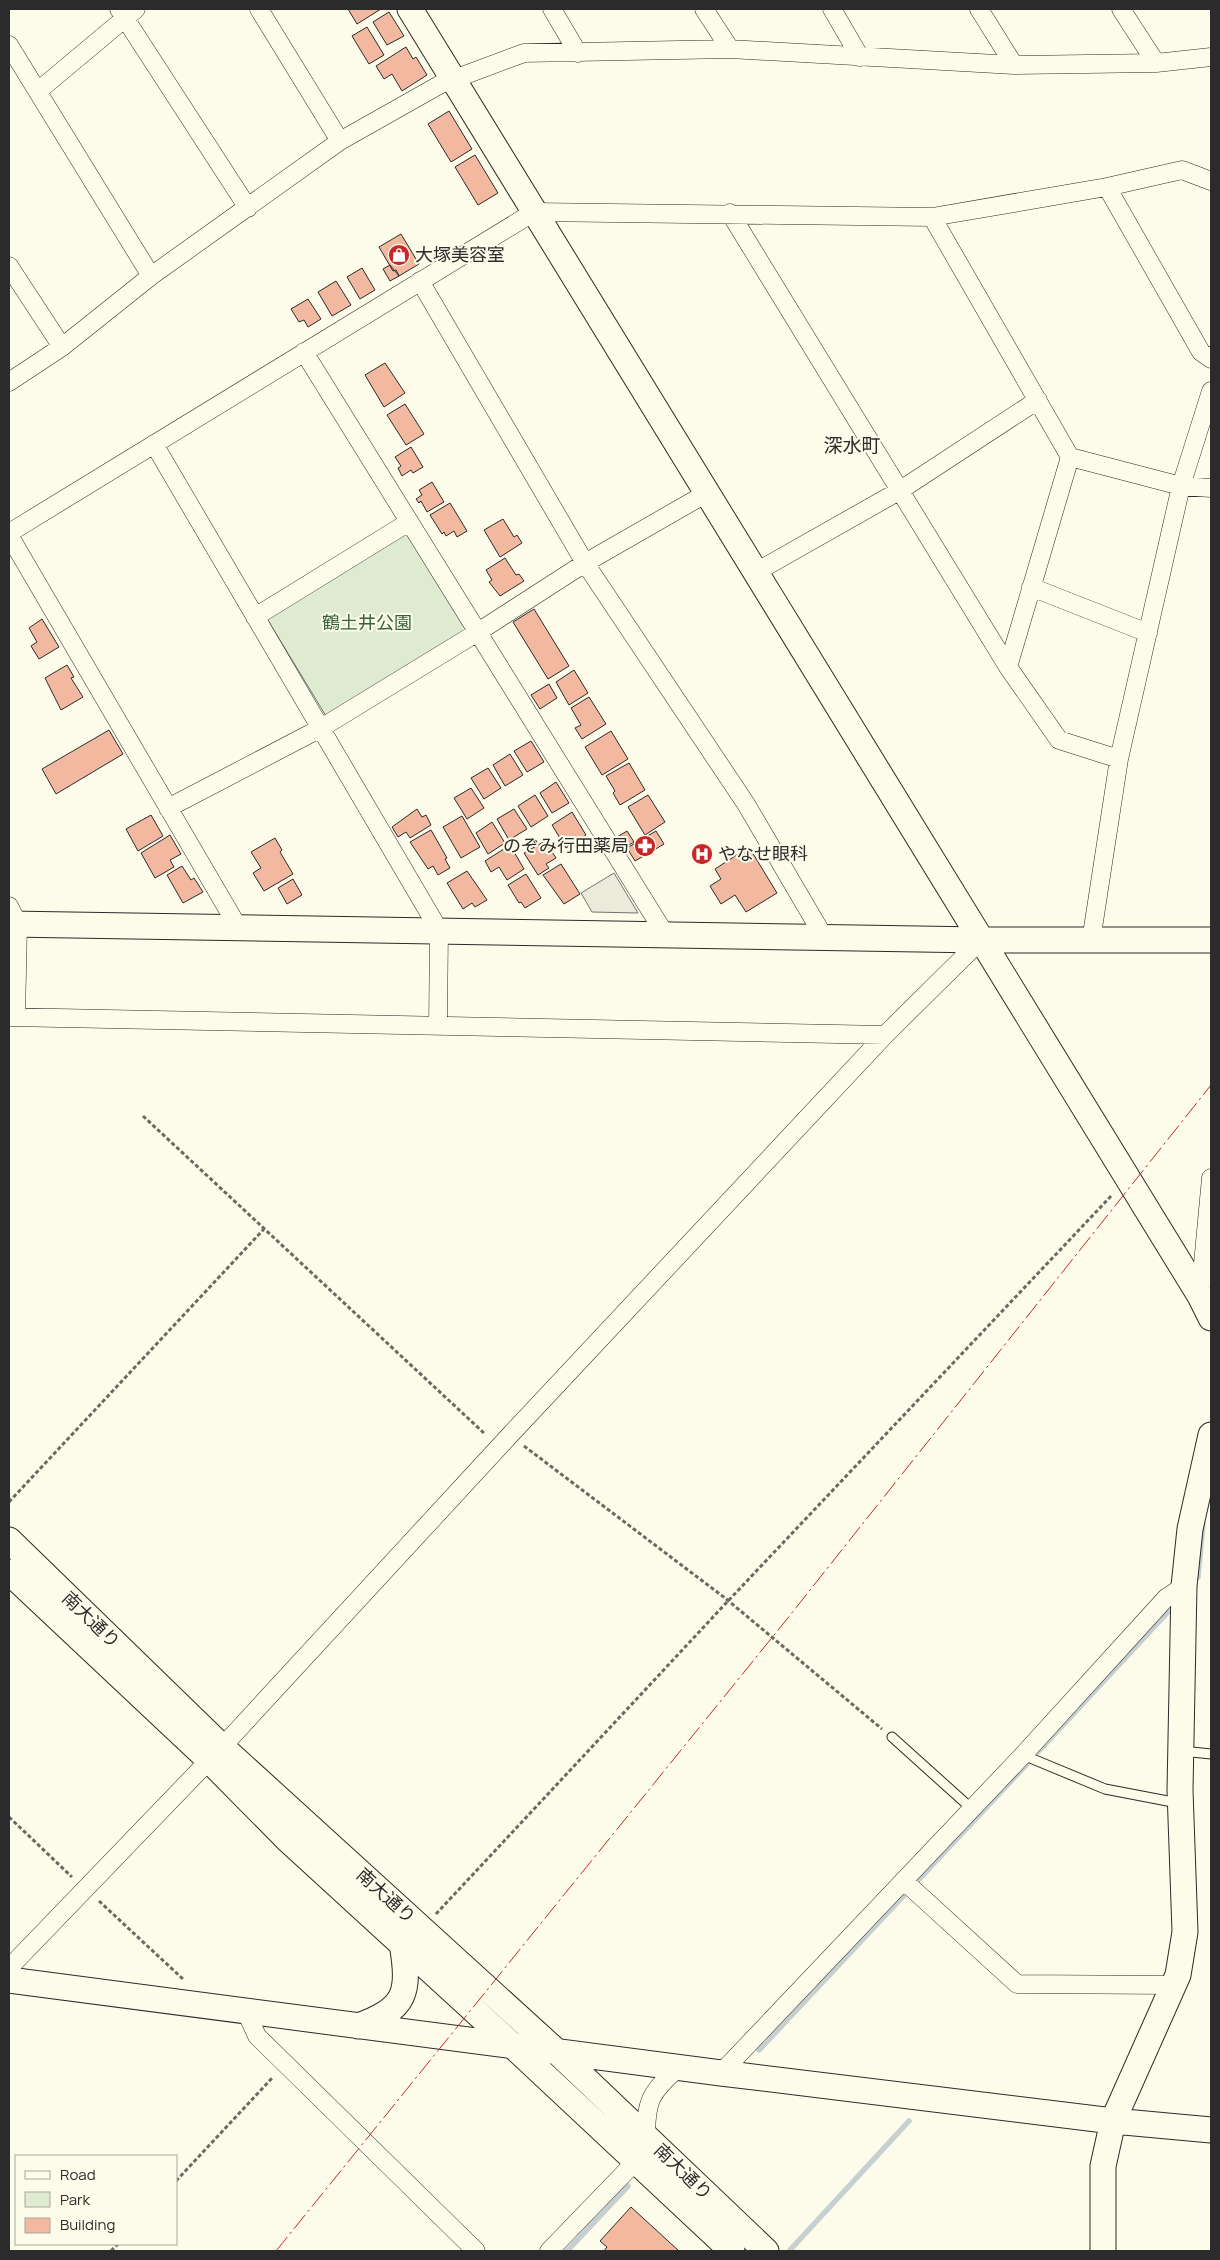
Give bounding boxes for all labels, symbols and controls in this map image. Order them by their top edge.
place label: 大塚美容室 [415,242,505,266]
shop icon: 大塚美容室 [387,243,411,267]
district label: 深水町 [823,432,881,458]
park label: 鶴土井公園 [322,610,412,634]
place label: のぞみ行田薬局 [503,833,629,857]
pharmacy icon: のぞみ行田薬局 [633,834,657,858]
place label: やなせ眼科 [718,841,808,865]
hospital icon: やなせ眼科 [690,842,714,866]
street label: 南大通り [57,1586,126,1653]
street label: 南大通り [352,1862,421,1928]
street label: 南大通り [649,2138,718,2205]
legend [15,2155,178,2245]
text: Road [60,2164,96,2185]
text: Park [60,2189,90,2210]
text: Building [60,2214,115,2235]

